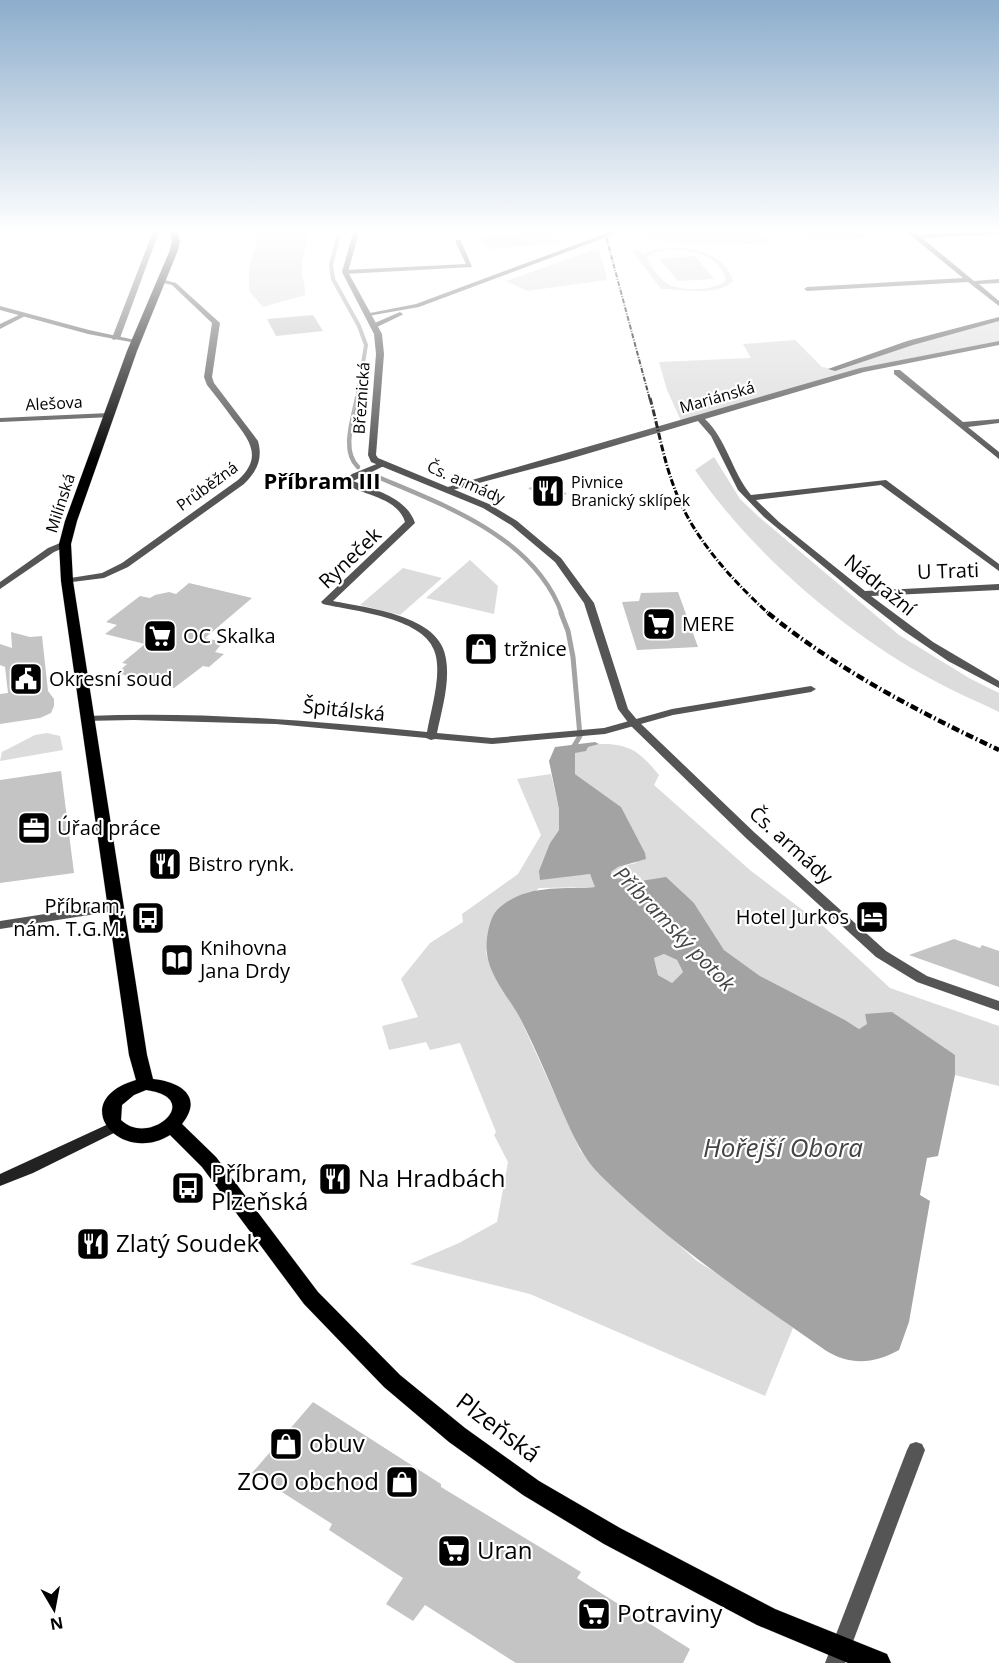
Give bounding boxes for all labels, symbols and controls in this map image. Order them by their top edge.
street label: Březnická [348,361,374,435]
street label: Mariánská [677,376,757,418]
street label: Alešova [25,391,83,415]
street label: Čs. armády [424,455,509,509]
street label: Průběžná [172,456,242,516]
district label: Příbram III [264,465,380,495]
street label: Milínská [40,470,80,536]
place label: Pivnice Branický sklípek [571,471,691,511]
restaurant icon: Pivnice Branický sklípek [530,473,566,509]
street label: Ryneček [313,521,387,594]
street label: Nádražní [839,548,922,622]
street label: U Trati [916,556,980,585]
supermarket icon: MERE [641,606,677,642]
place label: MERE [682,610,735,637]
supermarket icon: OC Skalka [142,618,178,654]
place label: OC Skalka [183,622,276,649]
shop icon: tržnice [463,631,499,667]
place label: tržnice [504,635,567,662]
public building icon: Okresní soud [8,661,44,697]
place label: Okresní soud [49,665,173,692]
street label: Špitálská [302,692,387,727]
street label: Čs. armády [744,800,840,890]
office icon: Úřad práce [16,810,52,846]
place label: Úřad práce [57,814,161,841]
restaurant icon: Bistro rynk. [147,846,183,882]
place label: Bistro rynk. [188,850,294,877]
water label: Příbramský potok [608,860,742,997]
place label: Příbram, nám. T.G.M. [13,892,125,942]
hotel icon: Hotel Jurkos [854,899,890,935]
bus stop icon: Příbram, nám. T.G.M. [130,900,166,936]
place label: Hotel Jurkos [736,903,849,930]
place label: Knihovna Jana Drdy [198,934,291,984]
library icon: Knihovna Jana Drdy [159,942,195,978]
water label: Hořejší Obora [703,1129,863,1165]
place label: Příbram, Plzeňská [211,1156,308,1217]
restaurant icon: Na Hradbách [317,1161,353,1197]
place label: Na Hradbách [358,1161,505,1194]
bus stop icon: Příbram, Plzeňská [170,1170,206,1206]
restaurant icon: Zlatý Soudek [75,1226,111,1262]
place label: Zlatý Soudek [116,1226,259,1259]
street label: Plzeňská [450,1384,548,1469]
shop icon: obuv [268,1426,304,1462]
place label: obuv [309,1426,365,1459]
place label: ZOO obchod [237,1464,379,1497]
shop icon: ZOO obchod [384,1464,420,1500]
supermarket icon: Uran [436,1533,472,1569]
place label: Uran [477,1533,532,1566]
north arrow [24,1579,84,1639]
supermarket icon: Potraviny [576,1596,612,1632]
place label: Potraviny [617,1596,723,1629]
text: N [48,1612,65,1636]

